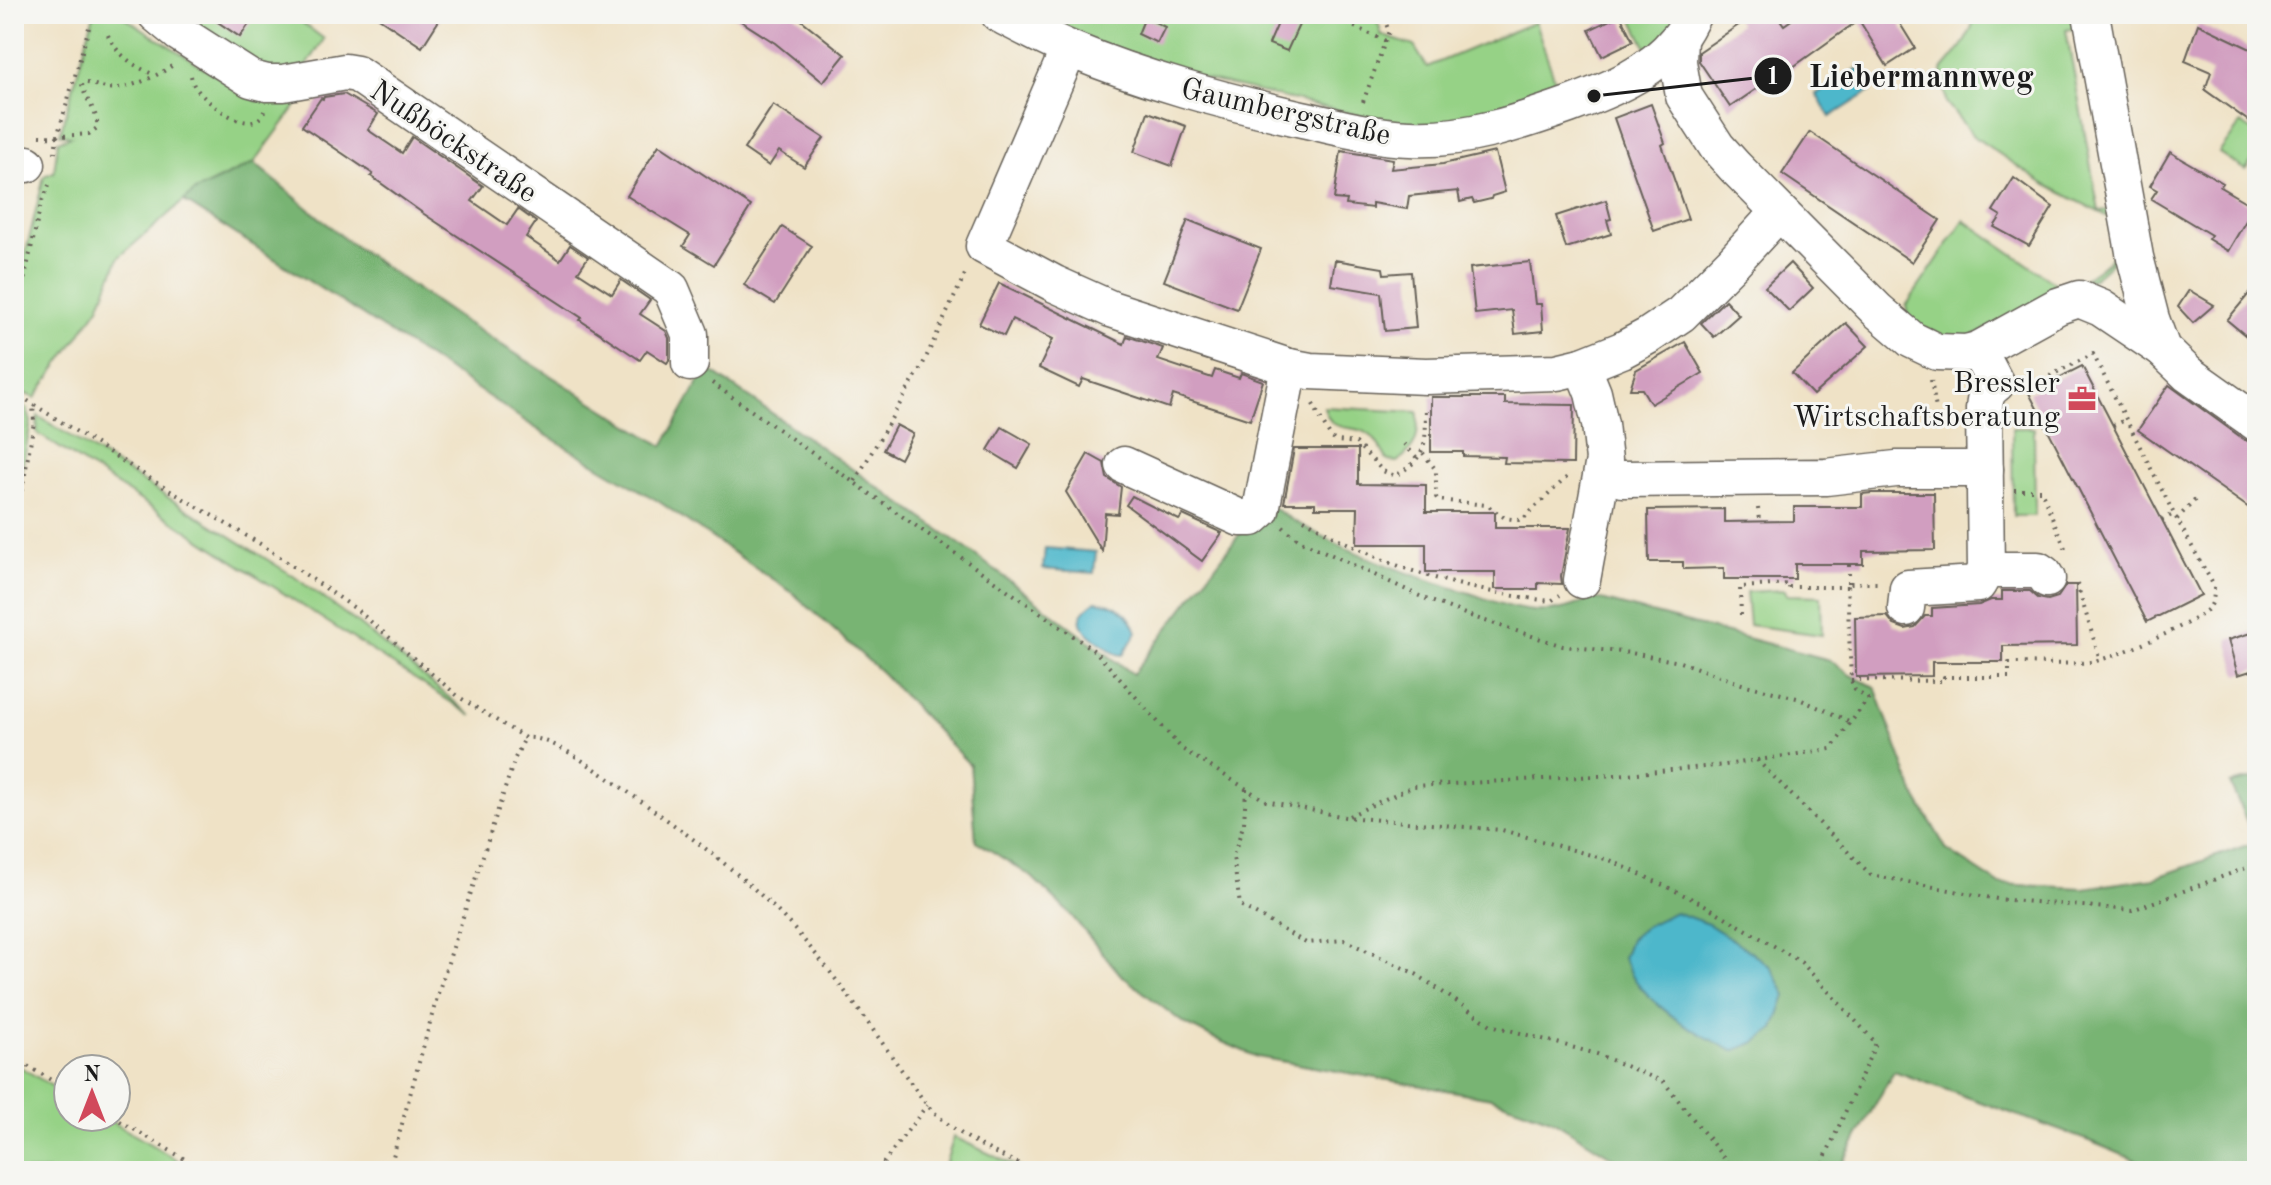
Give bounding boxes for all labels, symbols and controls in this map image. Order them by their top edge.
callout: Liebermannweg [1753,48,2050,104]
text: Liebermannweg [1808,63,2034,95]
text: 1 [1766,66,1780,90]
street label: Gaumbergstraße [1178,74,1393,152]
street label: Nußböckstraße [364,76,542,209]
place label: Bressler Wirtschaftsberatung [1793,369,2060,433]
office icon: Bressler Wirtschaftsberatung [2067,384,2097,414]
north arrow [52,1053,132,1133]
text: N [84,1064,101,1086]

